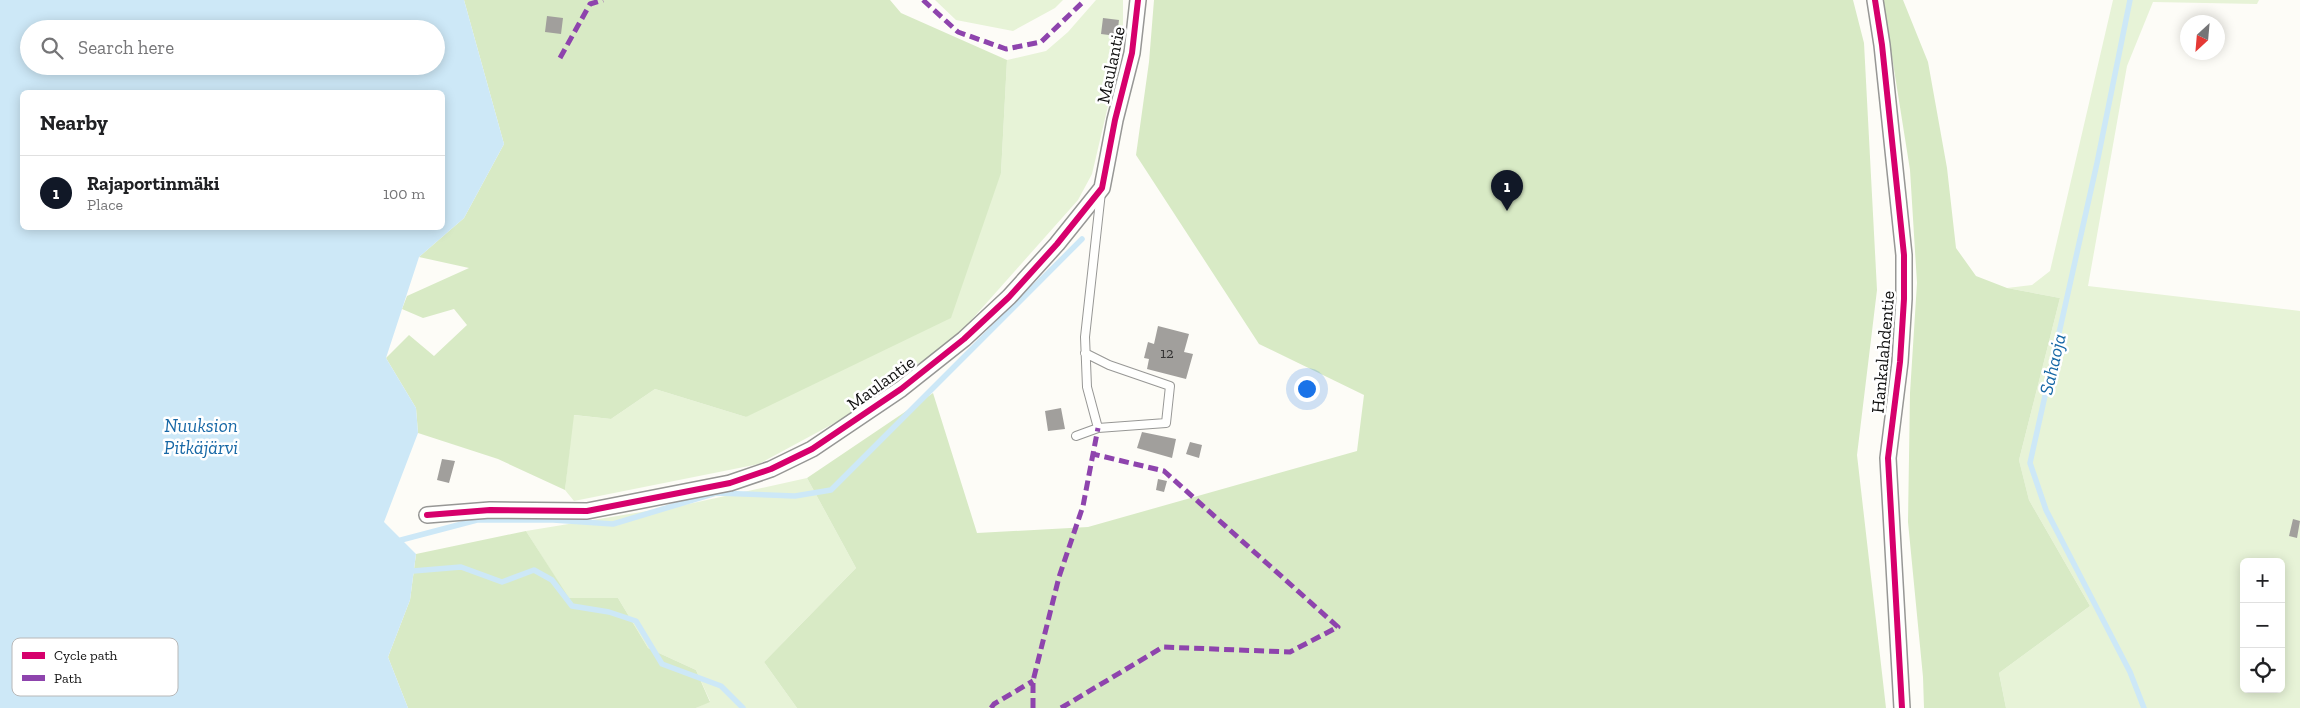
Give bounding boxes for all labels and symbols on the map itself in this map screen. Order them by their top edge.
north arrow [2180,15,2225,60]
street label: Maulantie [1092,24,1130,106]
pin: 1 [1491,170,1523,211]
street label: Hankalahdentie [1867,290,1899,414]
water label: Sahaoja [2034,331,2071,397]
house number: 12 [1160,344,1174,362]
street label: Maulantie [843,351,919,415]
your location [1294,376,1320,402]
water label: Nuuksion Pitkäjärvi [164,414,238,459]
legend [12,638,178,696]
text: Cycle path [54,647,118,664]
text: Path [54,670,82,687]

